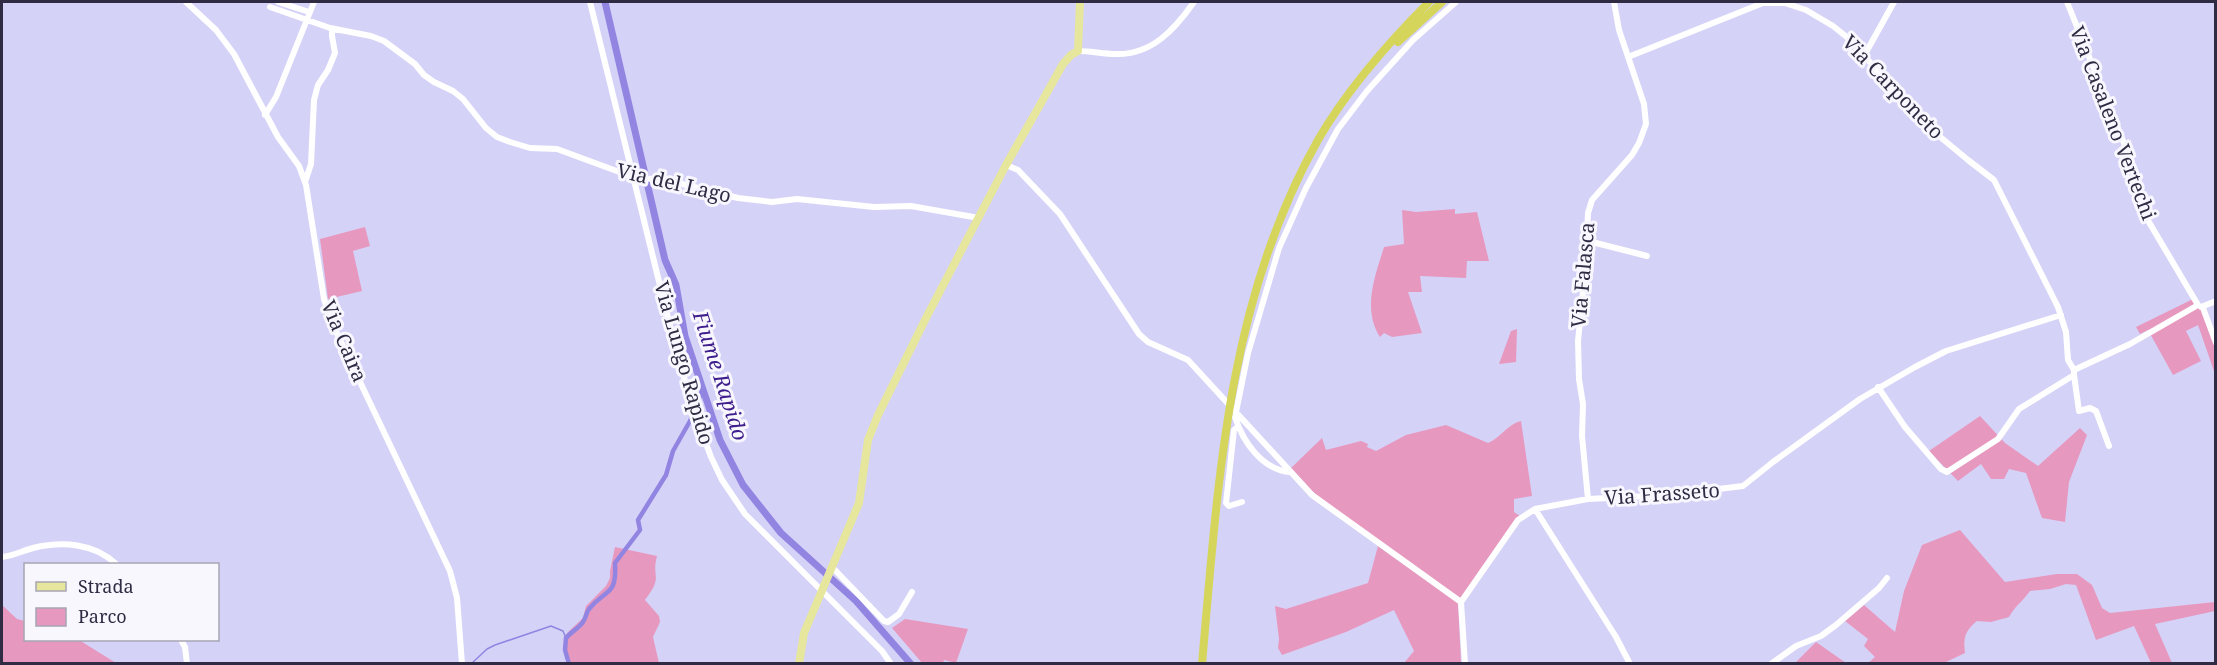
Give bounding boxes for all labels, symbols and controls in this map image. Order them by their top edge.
street label: Via Casaleno Vertechi [2064,22,2163,224]
street label: Via Carponeto [1837,29,1950,145]
street label: Via del Lago [614,156,734,209]
street label: Via Falasca [1564,221,1601,329]
street label: Via Lungo Rapido [648,278,721,448]
street label: Via Caira [315,296,374,386]
water label: Fiume Rapido [686,306,755,444]
street label: Via Frasseto [1603,476,1721,511]
legend [24,563,219,641]
text: Strada [78,574,134,598]
text: Parco [78,604,127,628]

